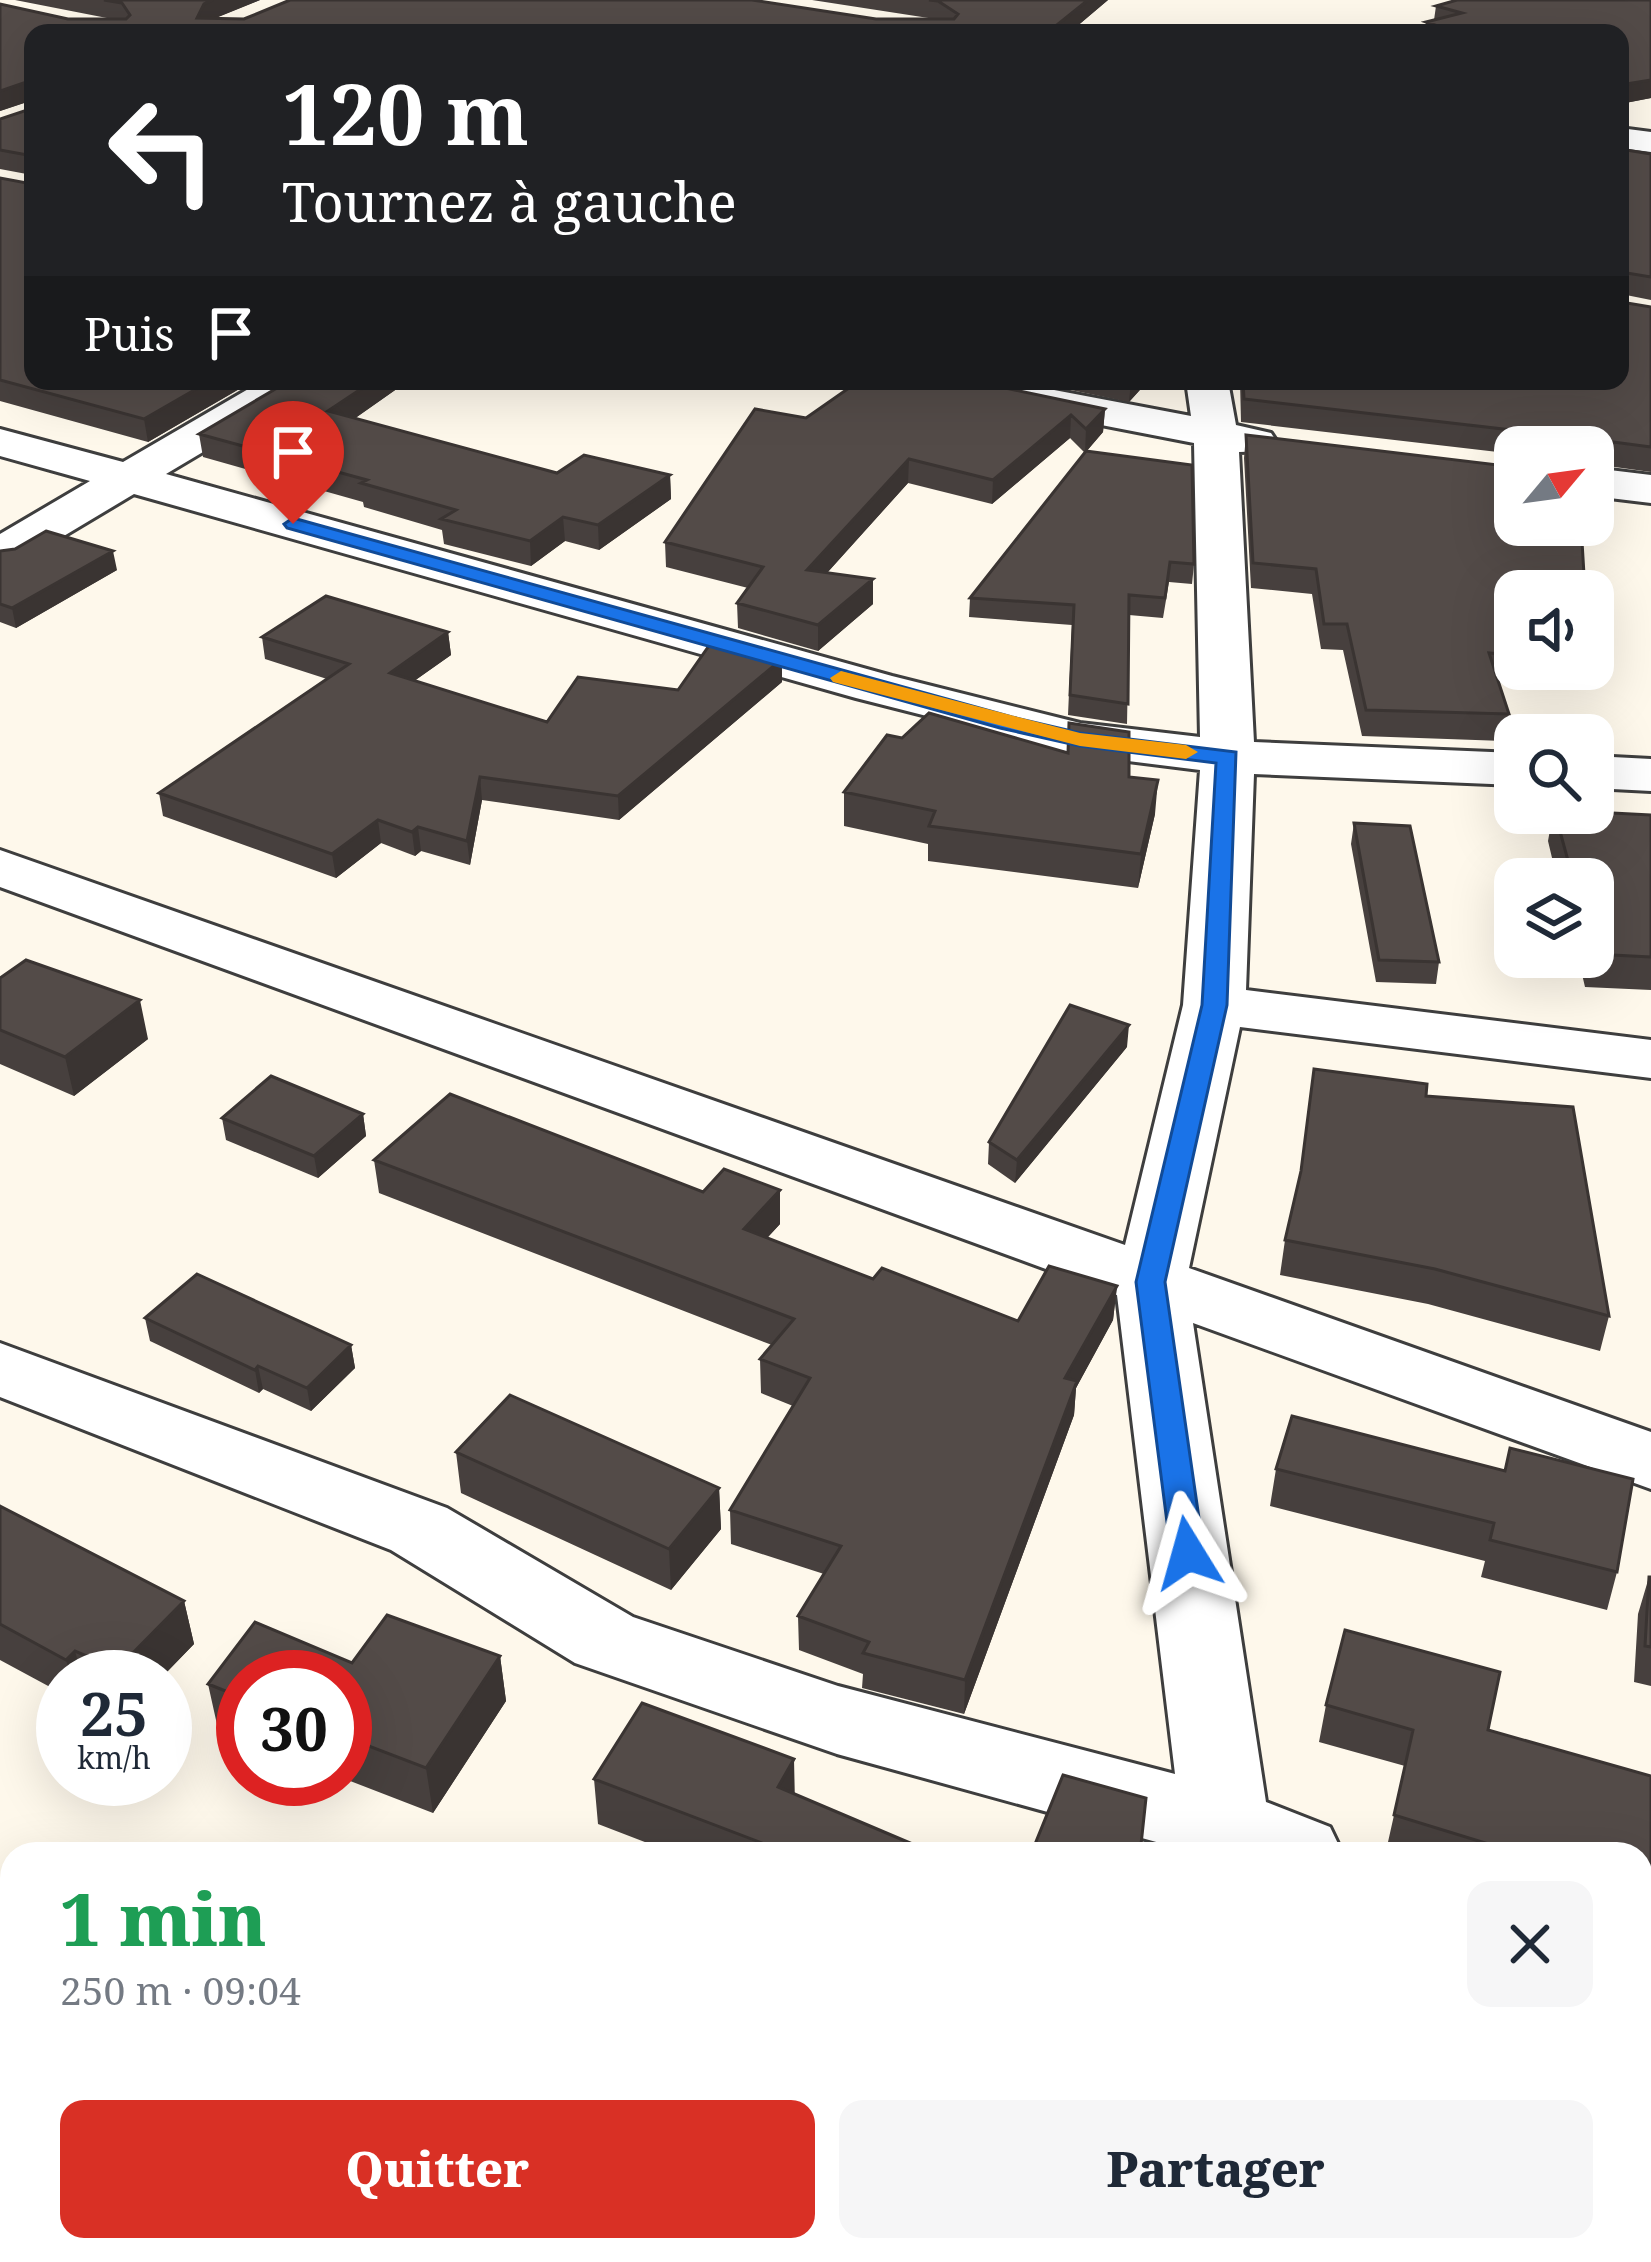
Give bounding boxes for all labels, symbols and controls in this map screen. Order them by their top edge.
text: 120 m [282,55,529,170]
icon: left [84,72,240,228]
text: Tournez à gauche [282,164,737,238]
icon: arrive [198,300,264,366]
text: Puis [84,303,174,364]
pin [242,401,344,524]
icon: arrive [260,419,326,485]
north arrow [1494,426,1614,546]
map controls [1494,426,1614,978]
button: sound [1494,570,1614,690]
button: search [1494,714,1614,834]
button: layers [1494,858,1614,978]
position arrow [1125,1490,1251,1616]
speed limit sign: 30 [216,1650,372,1806]
text: 25 [80,1672,148,1754]
text: km/h [77,1737,151,1778]
text: 1 min [60,1869,267,1967]
button: close [1467,1881,1593,2007]
text: 250 m · 09:04 [60,1963,301,2016]
button: Quitter [60,2100,815,2238]
button: Partager [839,2100,1593,2238]

